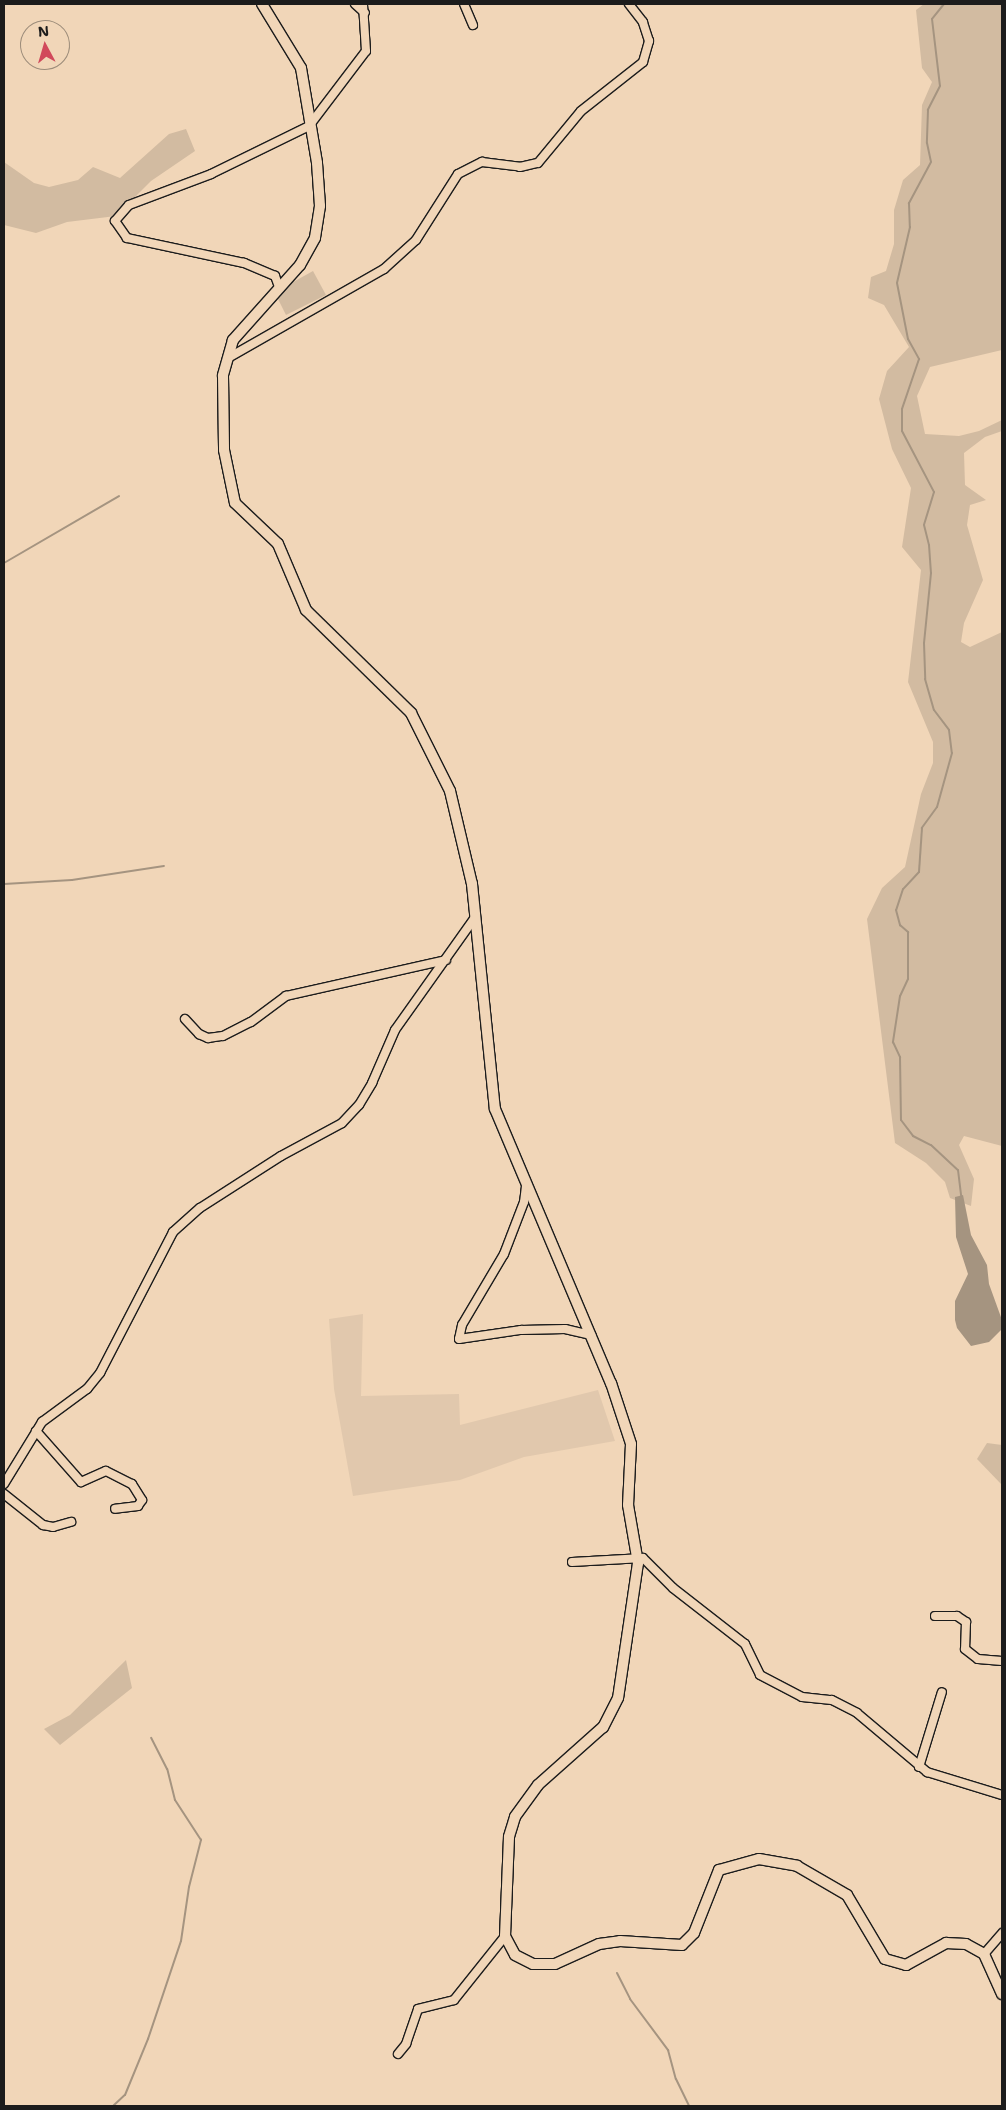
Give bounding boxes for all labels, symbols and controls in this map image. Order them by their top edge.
north arrow [20,20,70,70]
text: N [37,22,50,41]

